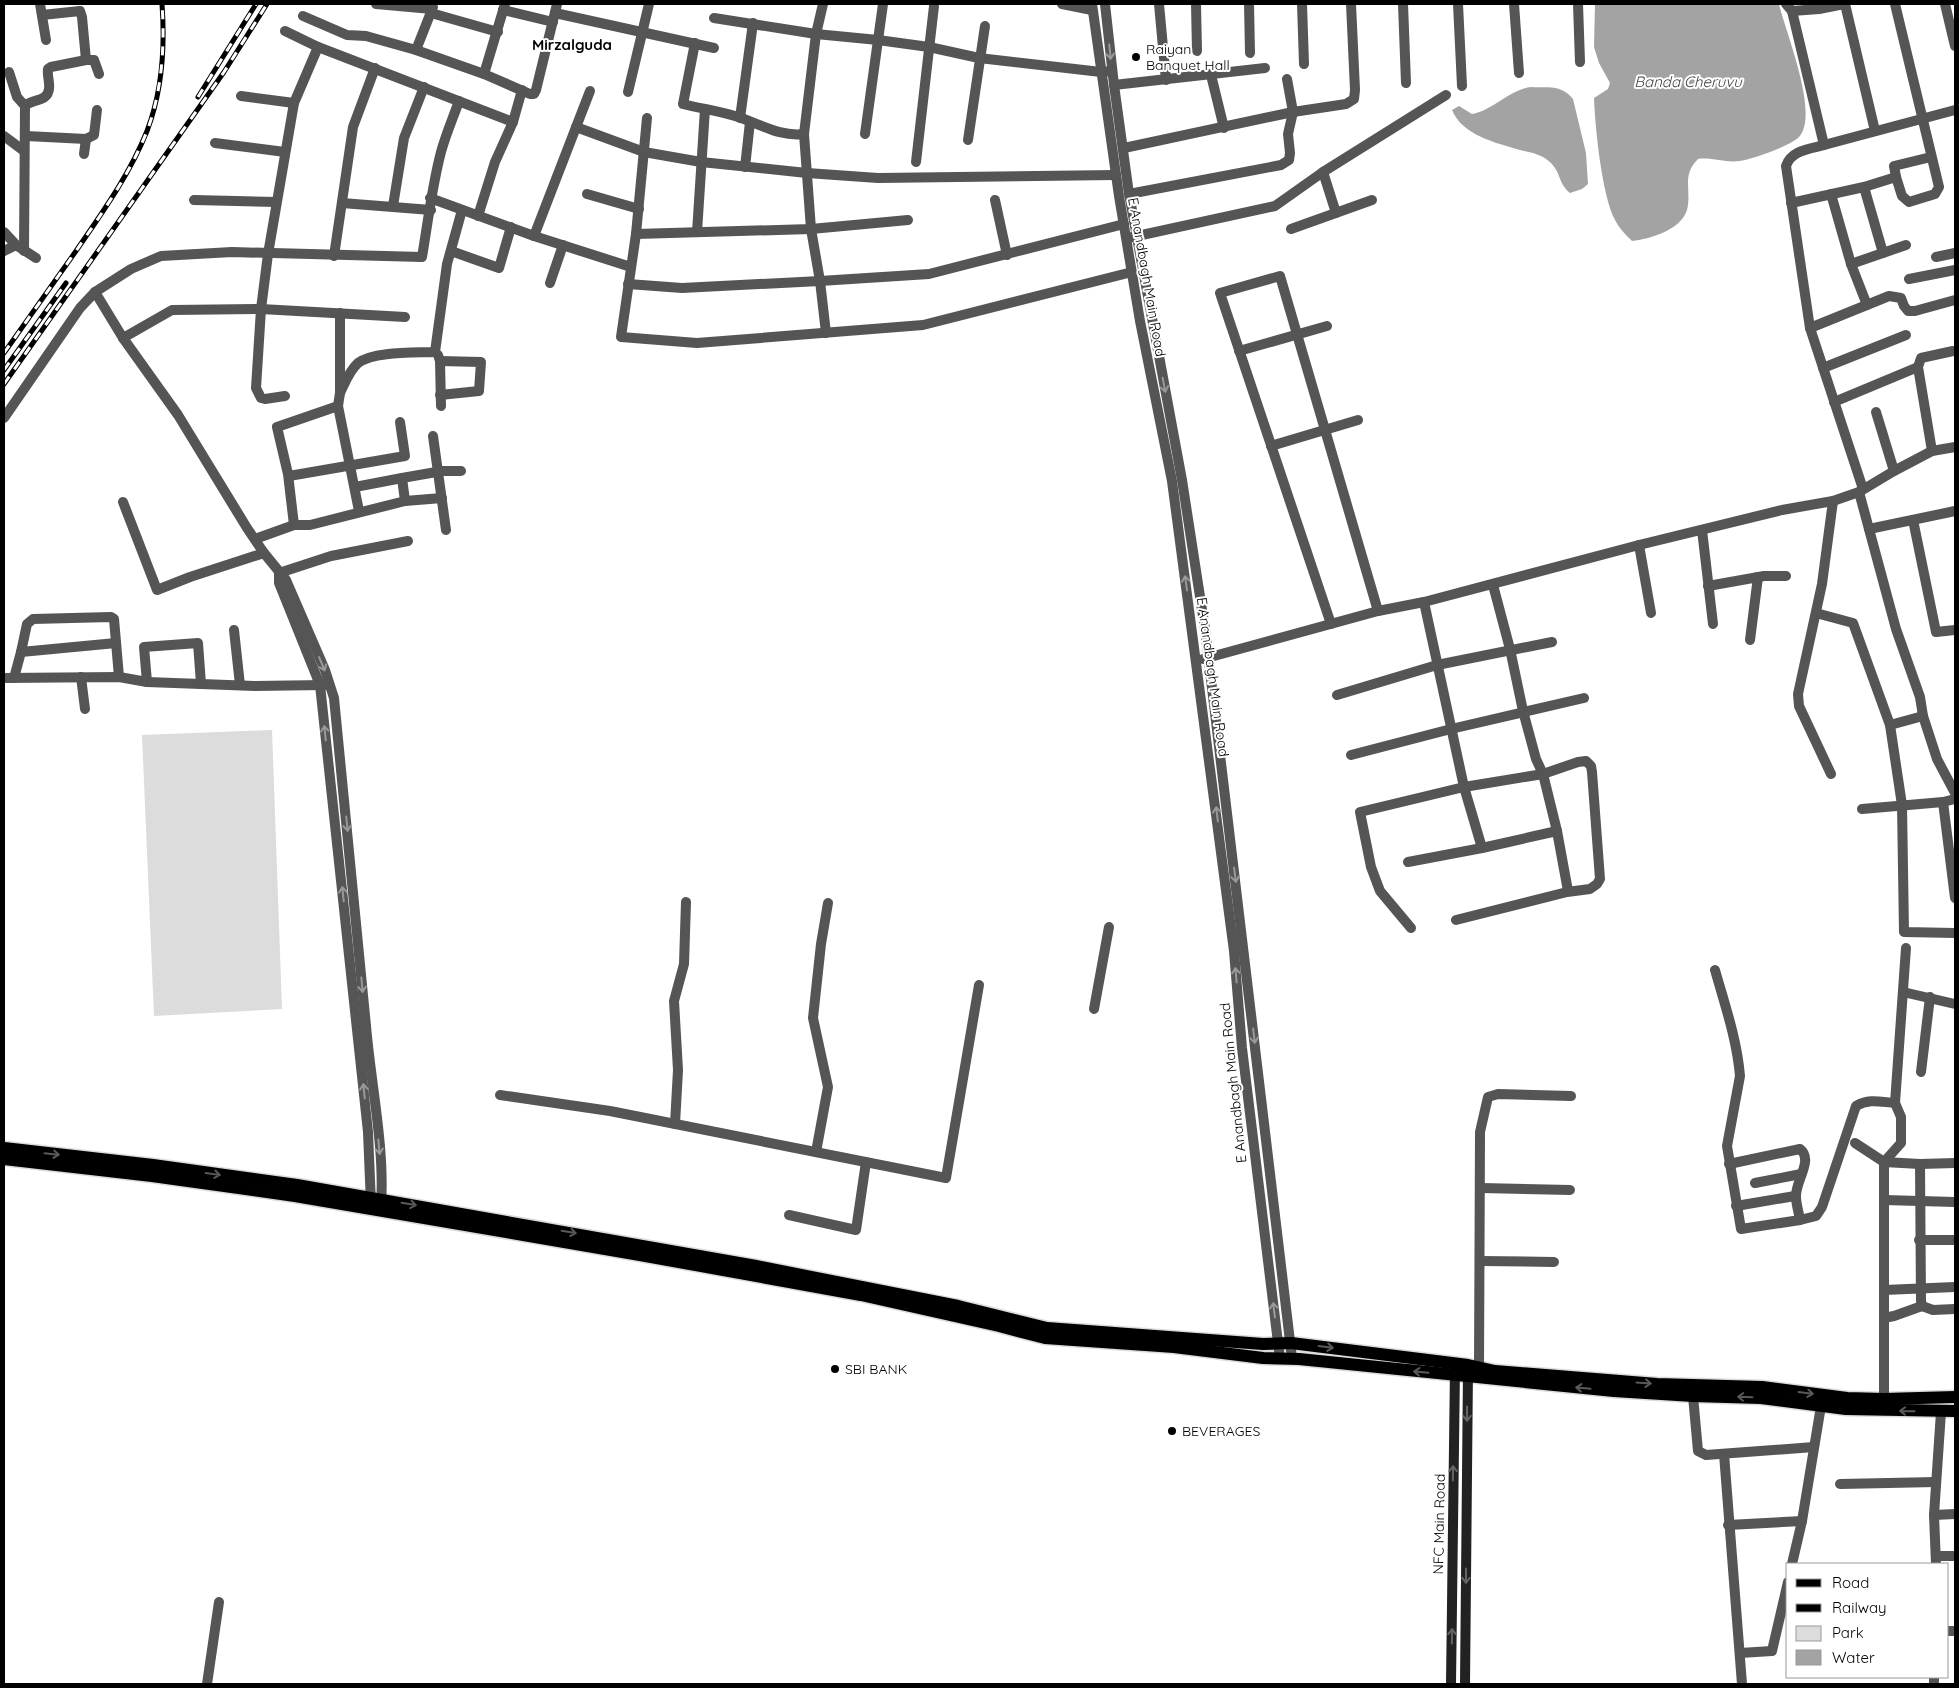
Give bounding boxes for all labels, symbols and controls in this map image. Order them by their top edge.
district label: Mirzalguda [532,35,612,54]
place label: Raiyan Banquet Hall [1146,40,1230,74]
one-way arrow [1105,44,1115,60]
marker: Raiyan Banquet Hall [1130,51,1142,63]
water label: Banda Cheruvu [1634,72,1743,91]
street label: E Anandbagh Main Road [1124,196,1170,358]
one-way arrow [1160,377,1170,393]
one-way arrow [1181,576,1191,592]
street label: E Anandbagh Main Road [1193,596,1233,758]
one-way arrow [318,656,328,671]
one-way arrow [320,725,330,741]
one-way arrow [1212,806,1222,822]
one-way arrow [342,815,352,831]
one-way arrow [1230,867,1240,883]
one-way arrow [338,887,348,903]
one-way arrow [1231,967,1241,983]
one-way arrow [357,977,367,993]
street label: E Anandbagh Main Road [1216,1002,1250,1164]
one-way arrow [1249,1028,1259,1044]
one-way arrow [359,1083,369,1099]
one-way arrow [374,1139,384,1155]
one-way arrow [44,1149,60,1159]
one-way arrow [205,1169,221,1179]
one-way arrow [400,1200,416,1210]
one-way arrow [560,1228,576,1238]
one-way arrow [1269,1303,1279,1319]
one-way arrow [1318,1343,1334,1353]
place label: SBI BANK [845,1360,907,1378]
marker: SBI BANK [829,1363,841,1375]
one-way arrow [1413,1367,1429,1377]
one-way arrow [1636,1378,1652,1387]
one-way arrow [1575,1383,1591,1393]
one-way arrow [1798,1388,1814,1398]
one-way arrow [1737,1393,1753,1402]
one-way arrow [1462,1406,1472,1422]
one-way arrow [1899,1406,1915,1416]
place label: BEVERAGES [1182,1422,1260,1440]
marker: BEVERAGES [1166,1425,1178,1437]
one-way arrow [1449,1465,1458,1481]
street label: NFC Main Road [1429,1474,1449,1574]
legend [1786,1563,1949,1678]
one-way arrow [1461,1568,1471,1584]
text: Road [1832,1573,1869,1592]
text: Railway [1832,1598,1887,1617]
text: Park [1832,1623,1864,1642]
one-way arrow [1447,1628,1456,1644]
text: Water [1832,1648,1875,1667]

